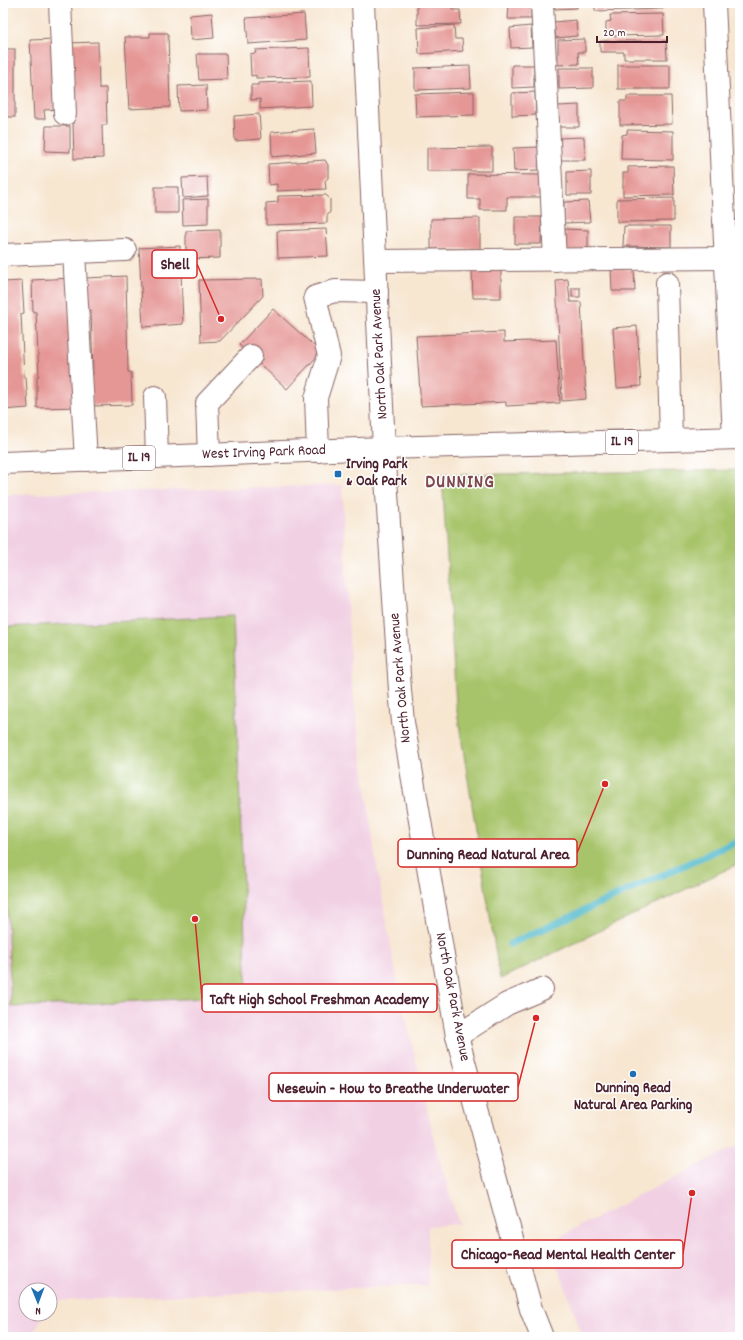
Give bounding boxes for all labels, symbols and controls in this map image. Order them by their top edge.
scale bar [597,18,667,44]
text: 20 m [603,25,626,42]
callout: Shell [152,250,197,278]
text: Shell [160,254,190,277]
street label: North Oak Park Avenue [366,288,394,420]
road number: IL 19 [606,430,638,454]
street label: West Irving Park Road [202,440,326,466]
road number: IL 19 [123,446,155,470]
place label: Irving Park & Oak Park [346,454,408,493]
marker: Irving Park & Oak Park [333,469,343,479]
district label: DUNNING [425,470,495,497]
street label: North Oak Park Avenue [384,612,418,744]
callout: Dunning Read Natural Area [398,839,577,867]
text: Dunning Read Natural Area [407,844,571,867]
street label: North Oak Park Avenue [429,931,475,1064]
callout: Taft High School Freshman Academy [202,984,437,1012]
text: Taft High School Freshman Academy [209,989,430,1012]
marker: Dunning Read Natural Area Parking [628,1069,638,1079]
callout: Nesewin - How to Breathe Underwater [269,1073,518,1101]
text: Nesewin - How to Breathe Underwater [277,1078,510,1101]
place label: Dunning Read Natural Area Parking [574,1078,693,1117]
callout: Chicago-Read Mental Health Center [452,1240,683,1268]
text: Chicago-Read Mental Health Center [461,1244,676,1267]
north arrow [18,1282,58,1322]
text: N [35,1302,41,1318]

